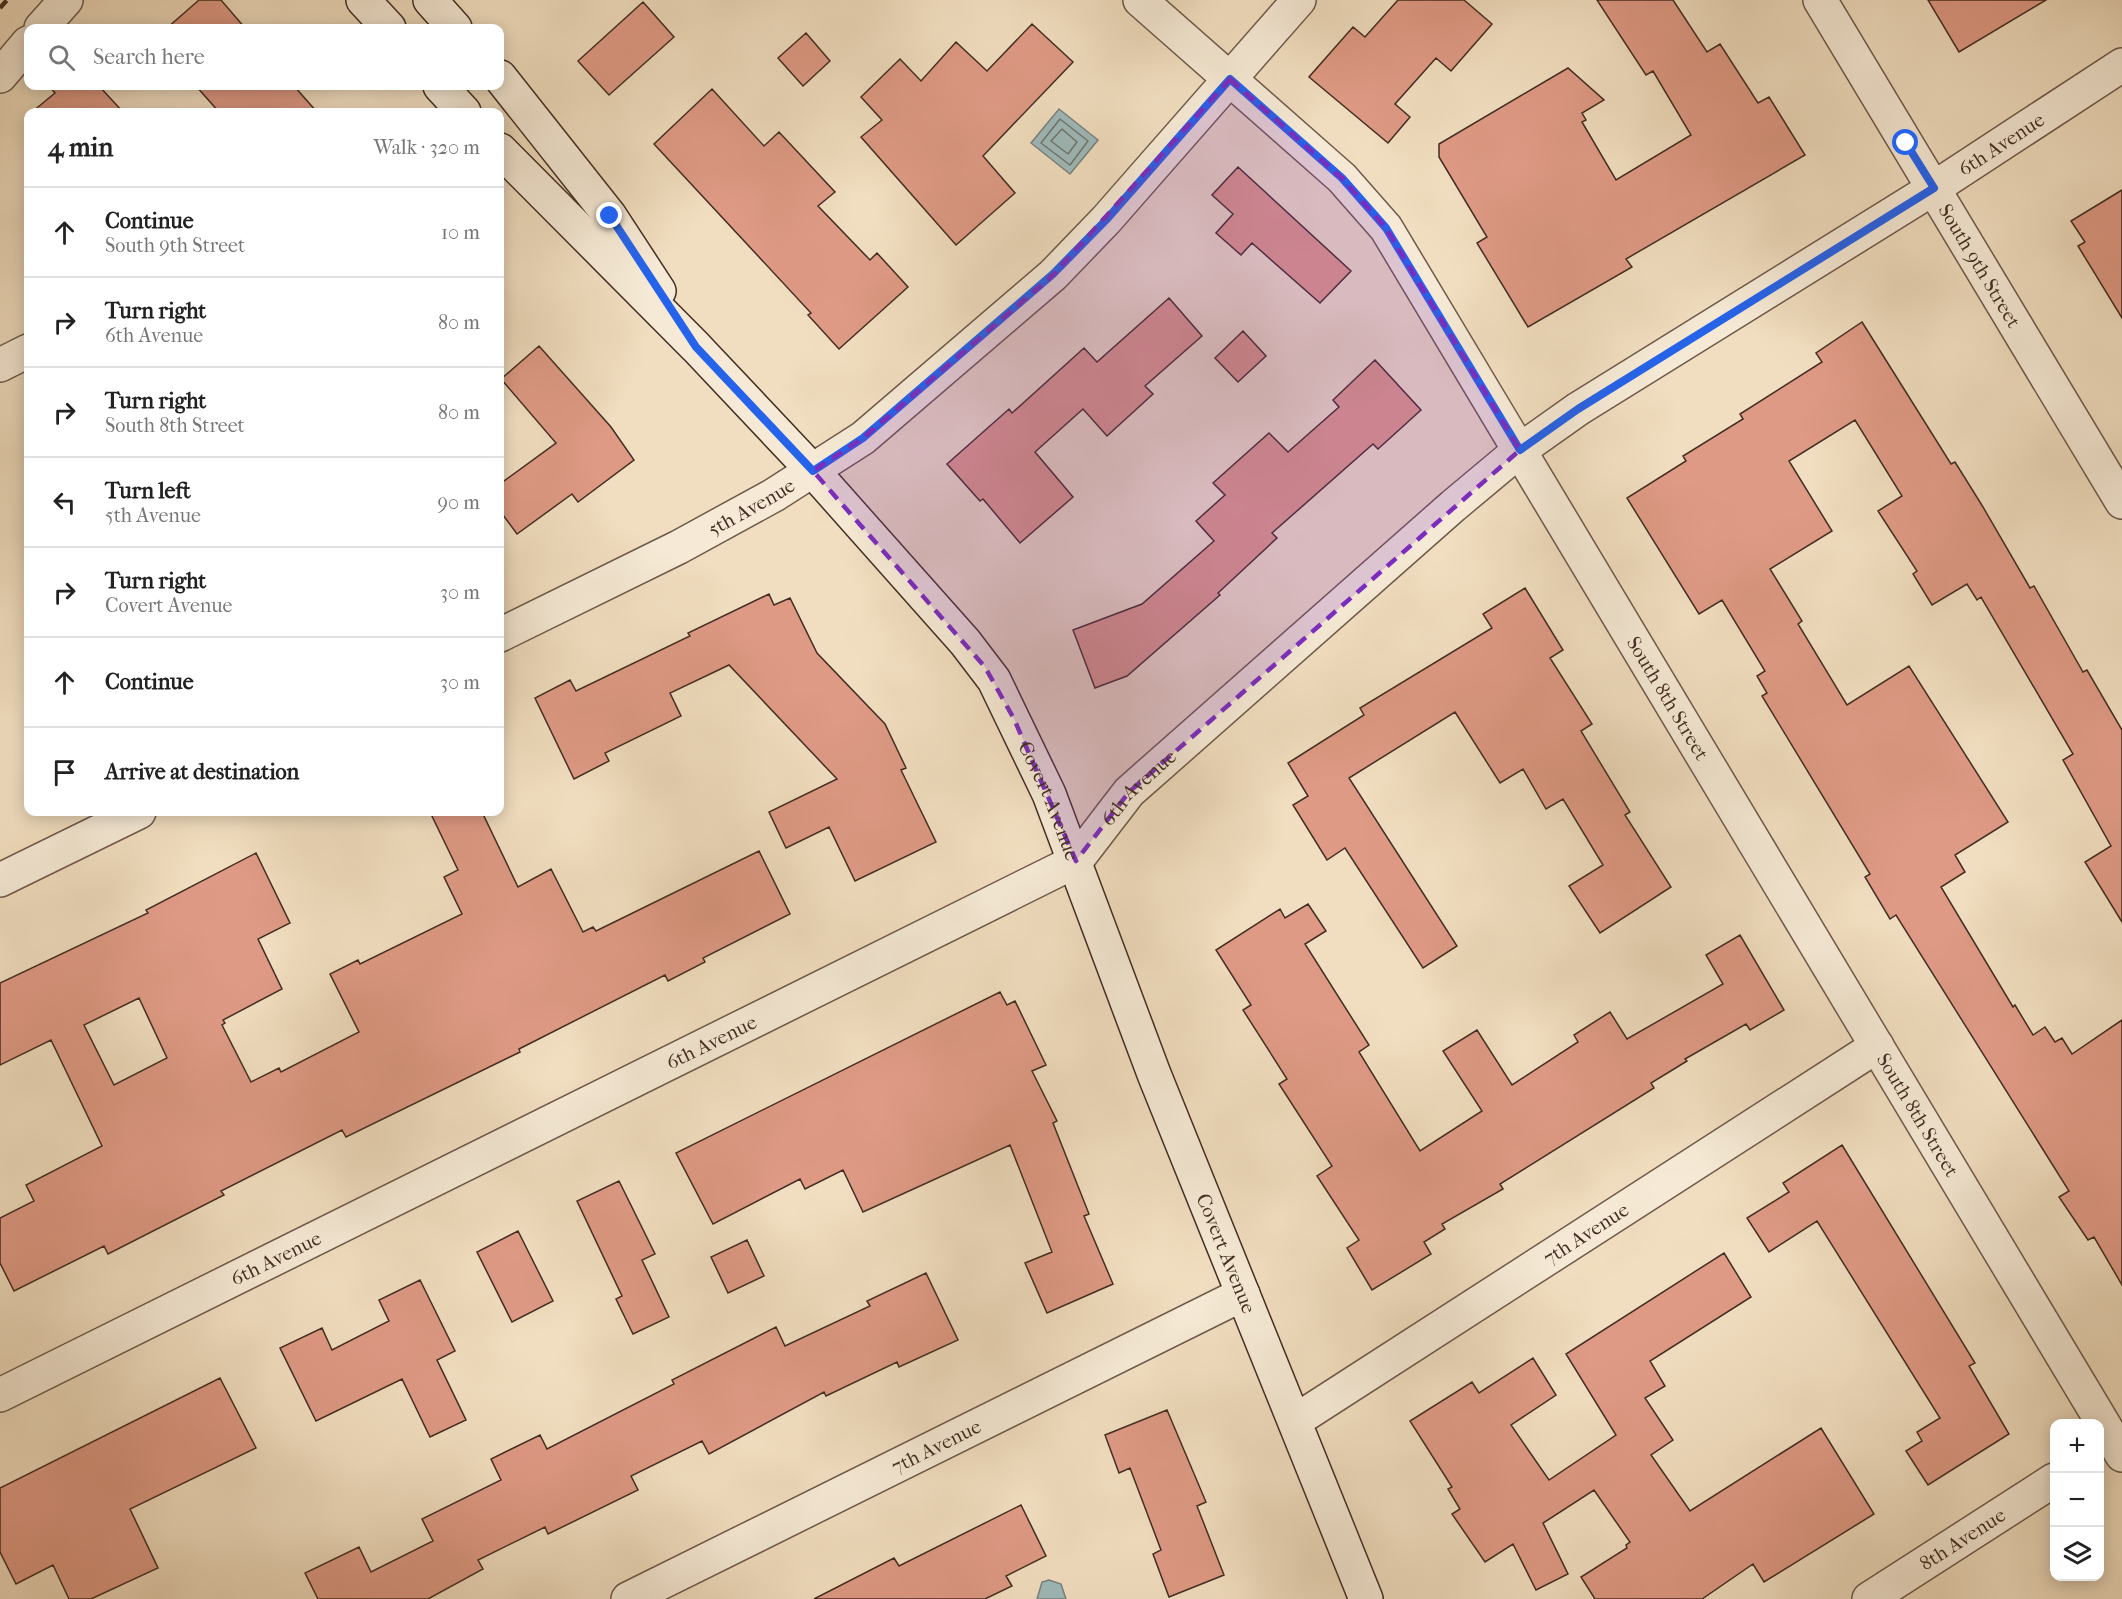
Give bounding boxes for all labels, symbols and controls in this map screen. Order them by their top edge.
search box [24,24,504,90]
icon: search [45,41,78,74]
text: Search here [93,44,205,70]
street label: 6th Avenue [1954,108,2049,181]
route start [1892,129,1918,155]
text: 4 min [48,132,113,163]
text: Walk · 320 m [374,136,480,159]
street label: South 9th Street [1934,200,2026,332]
route end [596,202,622,228]
text: Continue [105,208,194,234]
icon: ahead [48,216,81,249]
text: 10 m [441,221,480,244]
text: South 9th Street [105,234,245,257]
text: Turn right [105,298,206,324]
icon: right [48,306,81,339]
text: 80 m [438,311,480,334]
text: 6th Avenue [105,324,203,347]
text: Turn right [105,388,206,414]
icon: right [48,396,81,429]
text: 80 m [438,401,480,424]
text: South 8th Street [105,414,245,437]
street label: 5th Avenue [704,473,799,540]
text: Turn left [105,478,191,504]
icon: left [48,486,81,519]
text: 90 m [438,491,480,514]
text: 5th Avenue [105,504,201,527]
text: Turn right [105,568,206,594]
icon: right [48,576,81,609]
text: 30 m [440,581,480,604]
text: Covert Avenue [105,594,232,617]
street label: South 8th Street [1622,632,1714,764]
icon: ahead [48,666,81,699]
text: Continue [105,669,194,695]
text: 30 m [440,671,480,694]
street label: Covert Avenue [1014,737,1084,864]
street label: 6th Avenue [1096,744,1181,830]
icon: arrive [48,756,81,789]
text: Arrive at destination [105,759,299,785]
street label: 6th Avenue [662,1010,760,1074]
street label: South 8th Street [1872,1049,1964,1181]
street label: Covert Avenue [1192,1190,1261,1317]
street label: 7th Avenue [1539,1198,1633,1270]
street label: 6th Avenue [227,1226,325,1290]
street label: 7th Avenue [888,1414,985,1478]
map controls [2050,1419,2104,1581]
button: + [2050,1419,2104,1473]
button: − [2050,1473,2104,1527]
street label: 8th Avenue [1915,1503,2010,1575]
button: layers [2050,1527,2104,1581]

